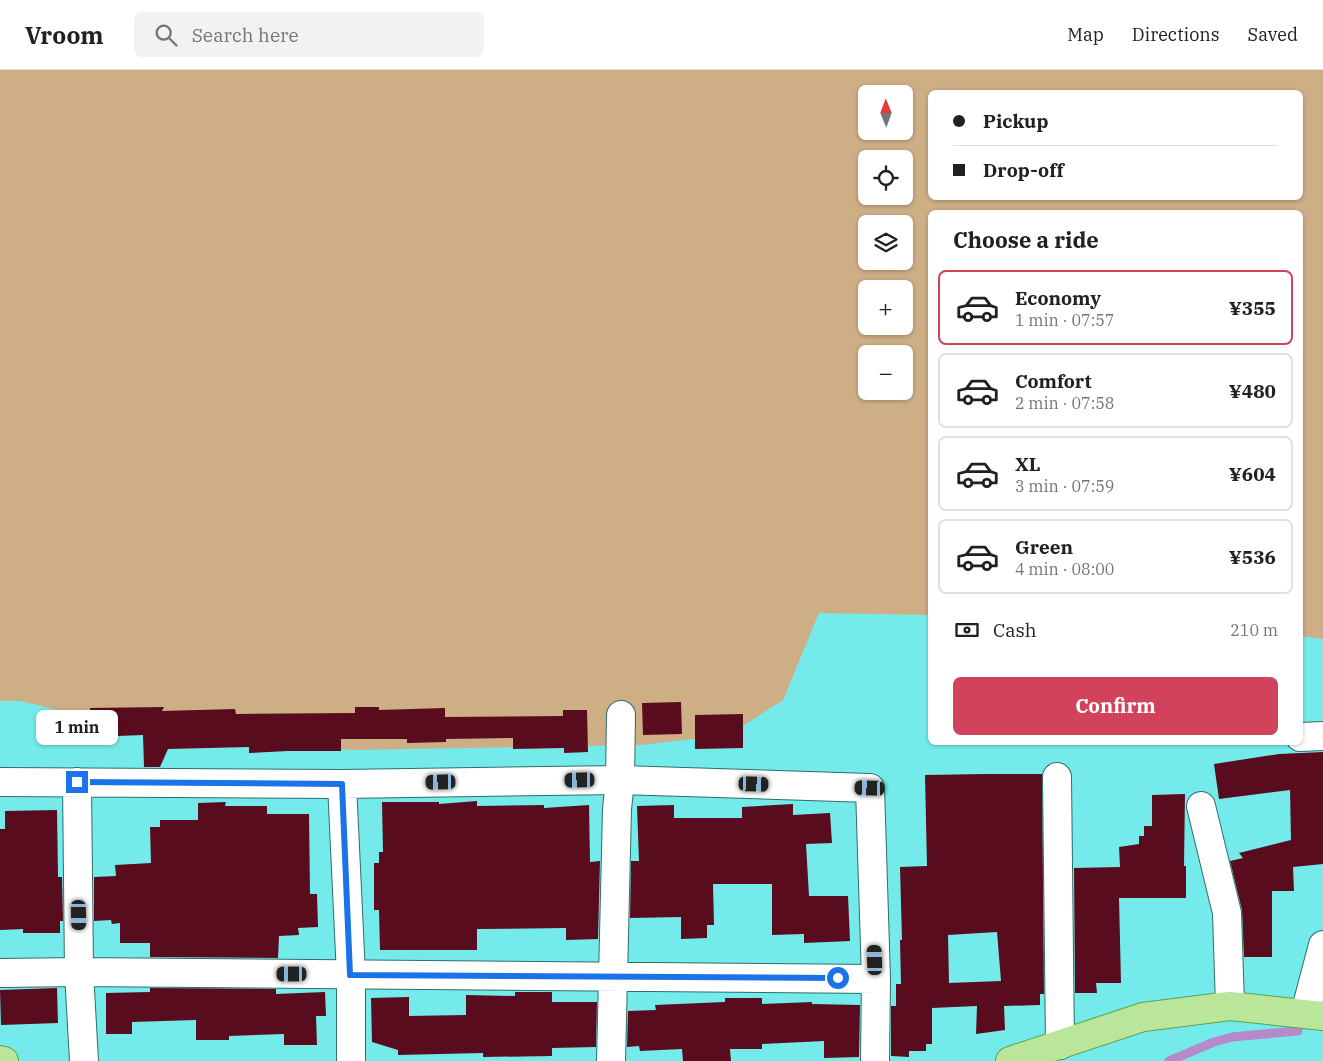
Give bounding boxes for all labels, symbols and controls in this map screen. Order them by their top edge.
search box [134,12,484,57]
text: Vroom [25,19,104,51]
icon: search [152,21,180,49]
text: Search here [192,23,299,47]
text: Map [1067,23,1104,46]
text: Directions [1132,23,1220,46]
text: Saved [1248,23,1298,46]
north arrow [858,85,912,140]
map controls [858,85,913,400]
text: Pickup [983,109,1048,133]
button: locate [858,150,913,205]
text: Drop-off [983,158,1064,182]
button: layers [858,215,913,270]
text: Choose a ride [953,225,1099,254]
button: + [858,280,913,335]
icon: car [955,285,1000,330]
text: Economy [1015,286,1101,310]
text: ¥355 [1229,296,1276,320]
text: 1 min · 07:57 [1015,310,1114,330]
button: − [858,345,913,400]
icon: car [955,368,1000,413]
text: Comfort [1015,369,1092,393]
text: ¥480 [1229,379,1276,403]
text: 2 min · 07:58 [1015,393,1114,413]
icon: car [955,451,1000,496]
text: XL [1015,452,1041,476]
text: ¥604 [1229,462,1276,486]
text: 3 min · 07:59 [1015,476,1114,496]
icon: car [955,534,1000,579]
text: Green [1015,535,1073,559]
text: ¥536 [1229,545,1276,569]
text: 4 min · 08:00 [1015,559,1114,579]
icon: cash [953,616,981,644]
text: Cash [993,618,1037,642]
text: 210 m [1230,620,1278,640]
button: Confirm [953,677,1278,735]
callout: 1 min [36,710,118,744]
text: 1 min [55,717,99,737]
route end [66,771,88,793]
car [564,772,595,788]
car [425,774,456,790]
car [738,776,769,792]
car [854,780,885,796]
car [71,900,86,930]
car [866,945,883,975]
car [277,967,307,982]
route start [827,967,849,989]

